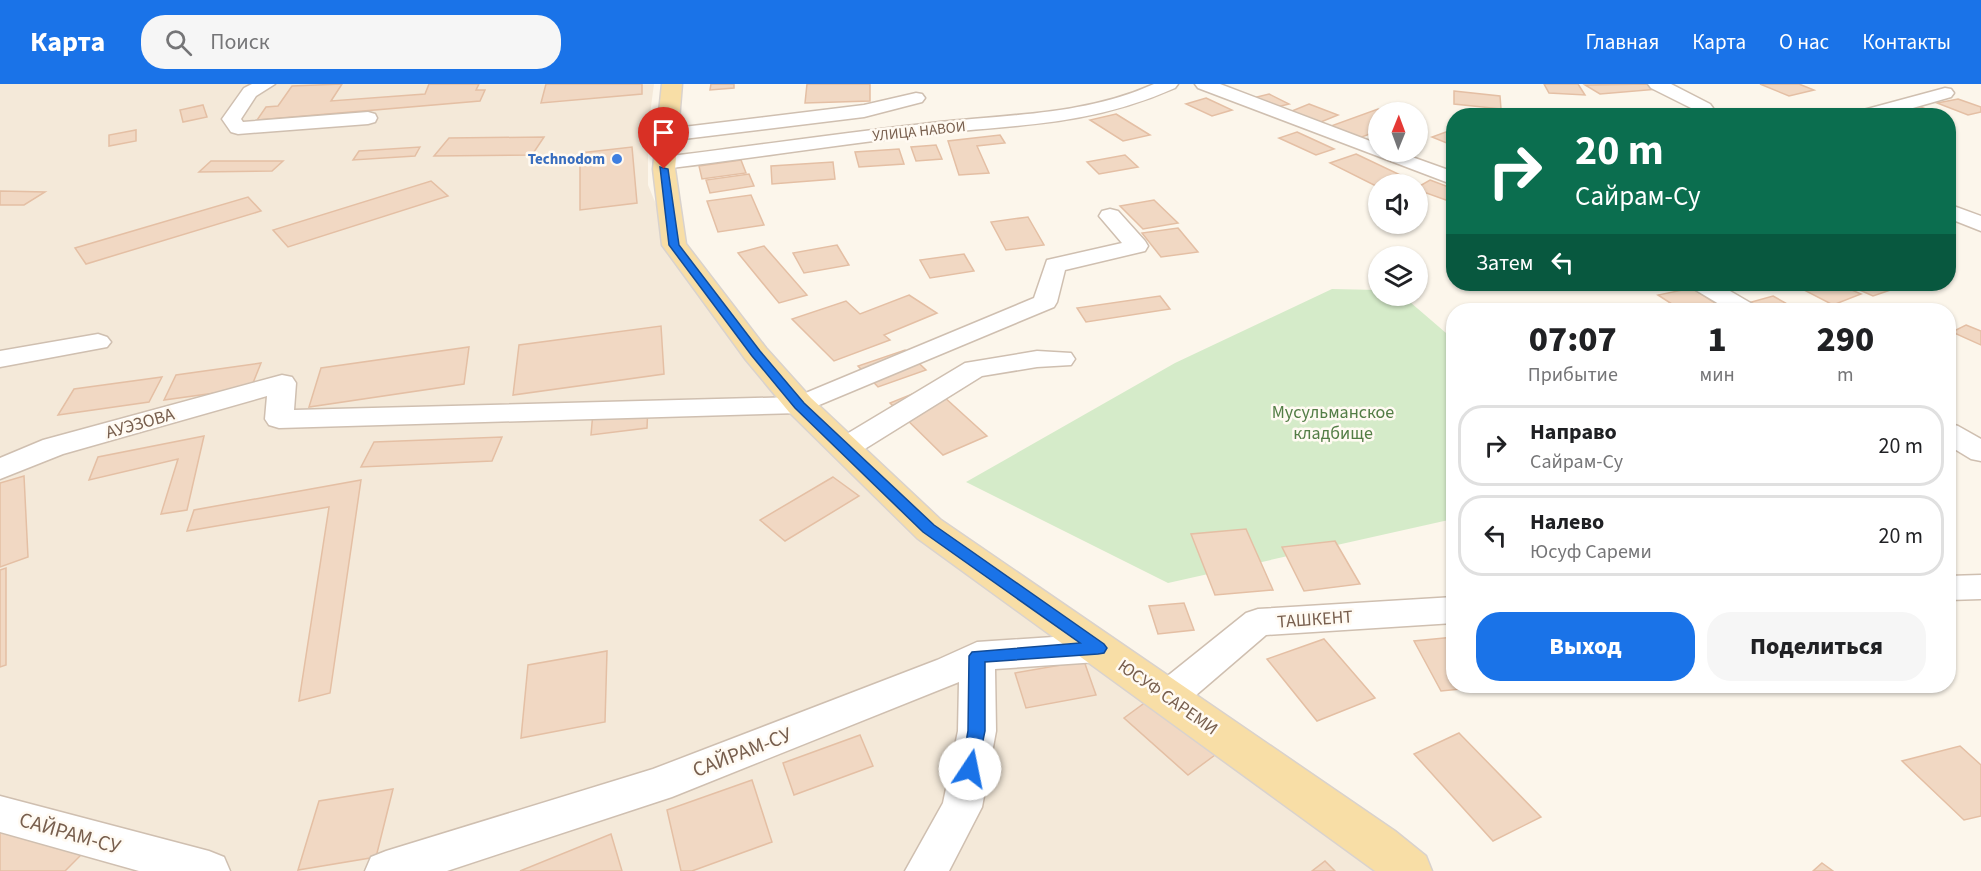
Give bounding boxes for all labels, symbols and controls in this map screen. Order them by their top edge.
search box [141,15,561,69]
text: Карта [30,22,105,62]
icon: search [162,26,195,59]
text: Поиск [210,26,270,58]
text: Главная [1586,27,1659,57]
text: Карта [1692,27,1746,57]
text: О нас [1779,27,1829,57]
text: Контакты [1862,27,1951,57]
north arrow [1368,102,1428,162]
map controls [1368,102,1428,306]
pin [638,107,689,169]
icon: arrive [647,116,680,149]
street label: УЛИЦА НАВОИ [871,116,967,147]
text: 20 m [1575,121,1664,181]
icon: right [1476,132,1554,210]
place label: Technodom [528,149,605,170]
marker: Technodom [610,152,624,166]
button: sound [1368,174,1428,234]
text: Сайрам-Су [1575,177,1701,216]
button: layers [1368,246,1428,306]
icon: left [1546,246,1579,279]
text: Затем [1476,247,1534,279]
text: 07:07 [1529,314,1617,365]
text: 1 [1708,314,1727,365]
text: 290 [1817,314,1874,365]
text: Прибытие [1528,361,1618,389]
text: мин [1700,361,1735,389]
text: m [1837,361,1854,389]
park label: Мусульманское кладбище [1272,400,1394,446]
street label: АУЭЗОВА [103,402,178,445]
text: Направо [1530,416,1617,448]
icon: right [1479,429,1512,462]
text: 20 m [1878,430,1923,462]
text: Сайрам-Су [1530,448,1623,476]
text: Налево [1530,506,1604,538]
icon: left [1479,519,1512,552]
text: 20 m [1878,520,1923,552]
text: Юсуф Сареми [1530,538,1652,566]
street label: ТАШКЕНТ [1276,604,1354,635]
button: Выход [1476,612,1695,681]
button: Поделиться [1707,612,1926,681]
street label: ЮСУФ САРЕМИ [1113,654,1223,741]
street label: САЙРАМ-СУ [688,719,796,785]
position arrow [938,737,1002,801]
street label: САЙРАМ-СУ [16,804,124,862]

